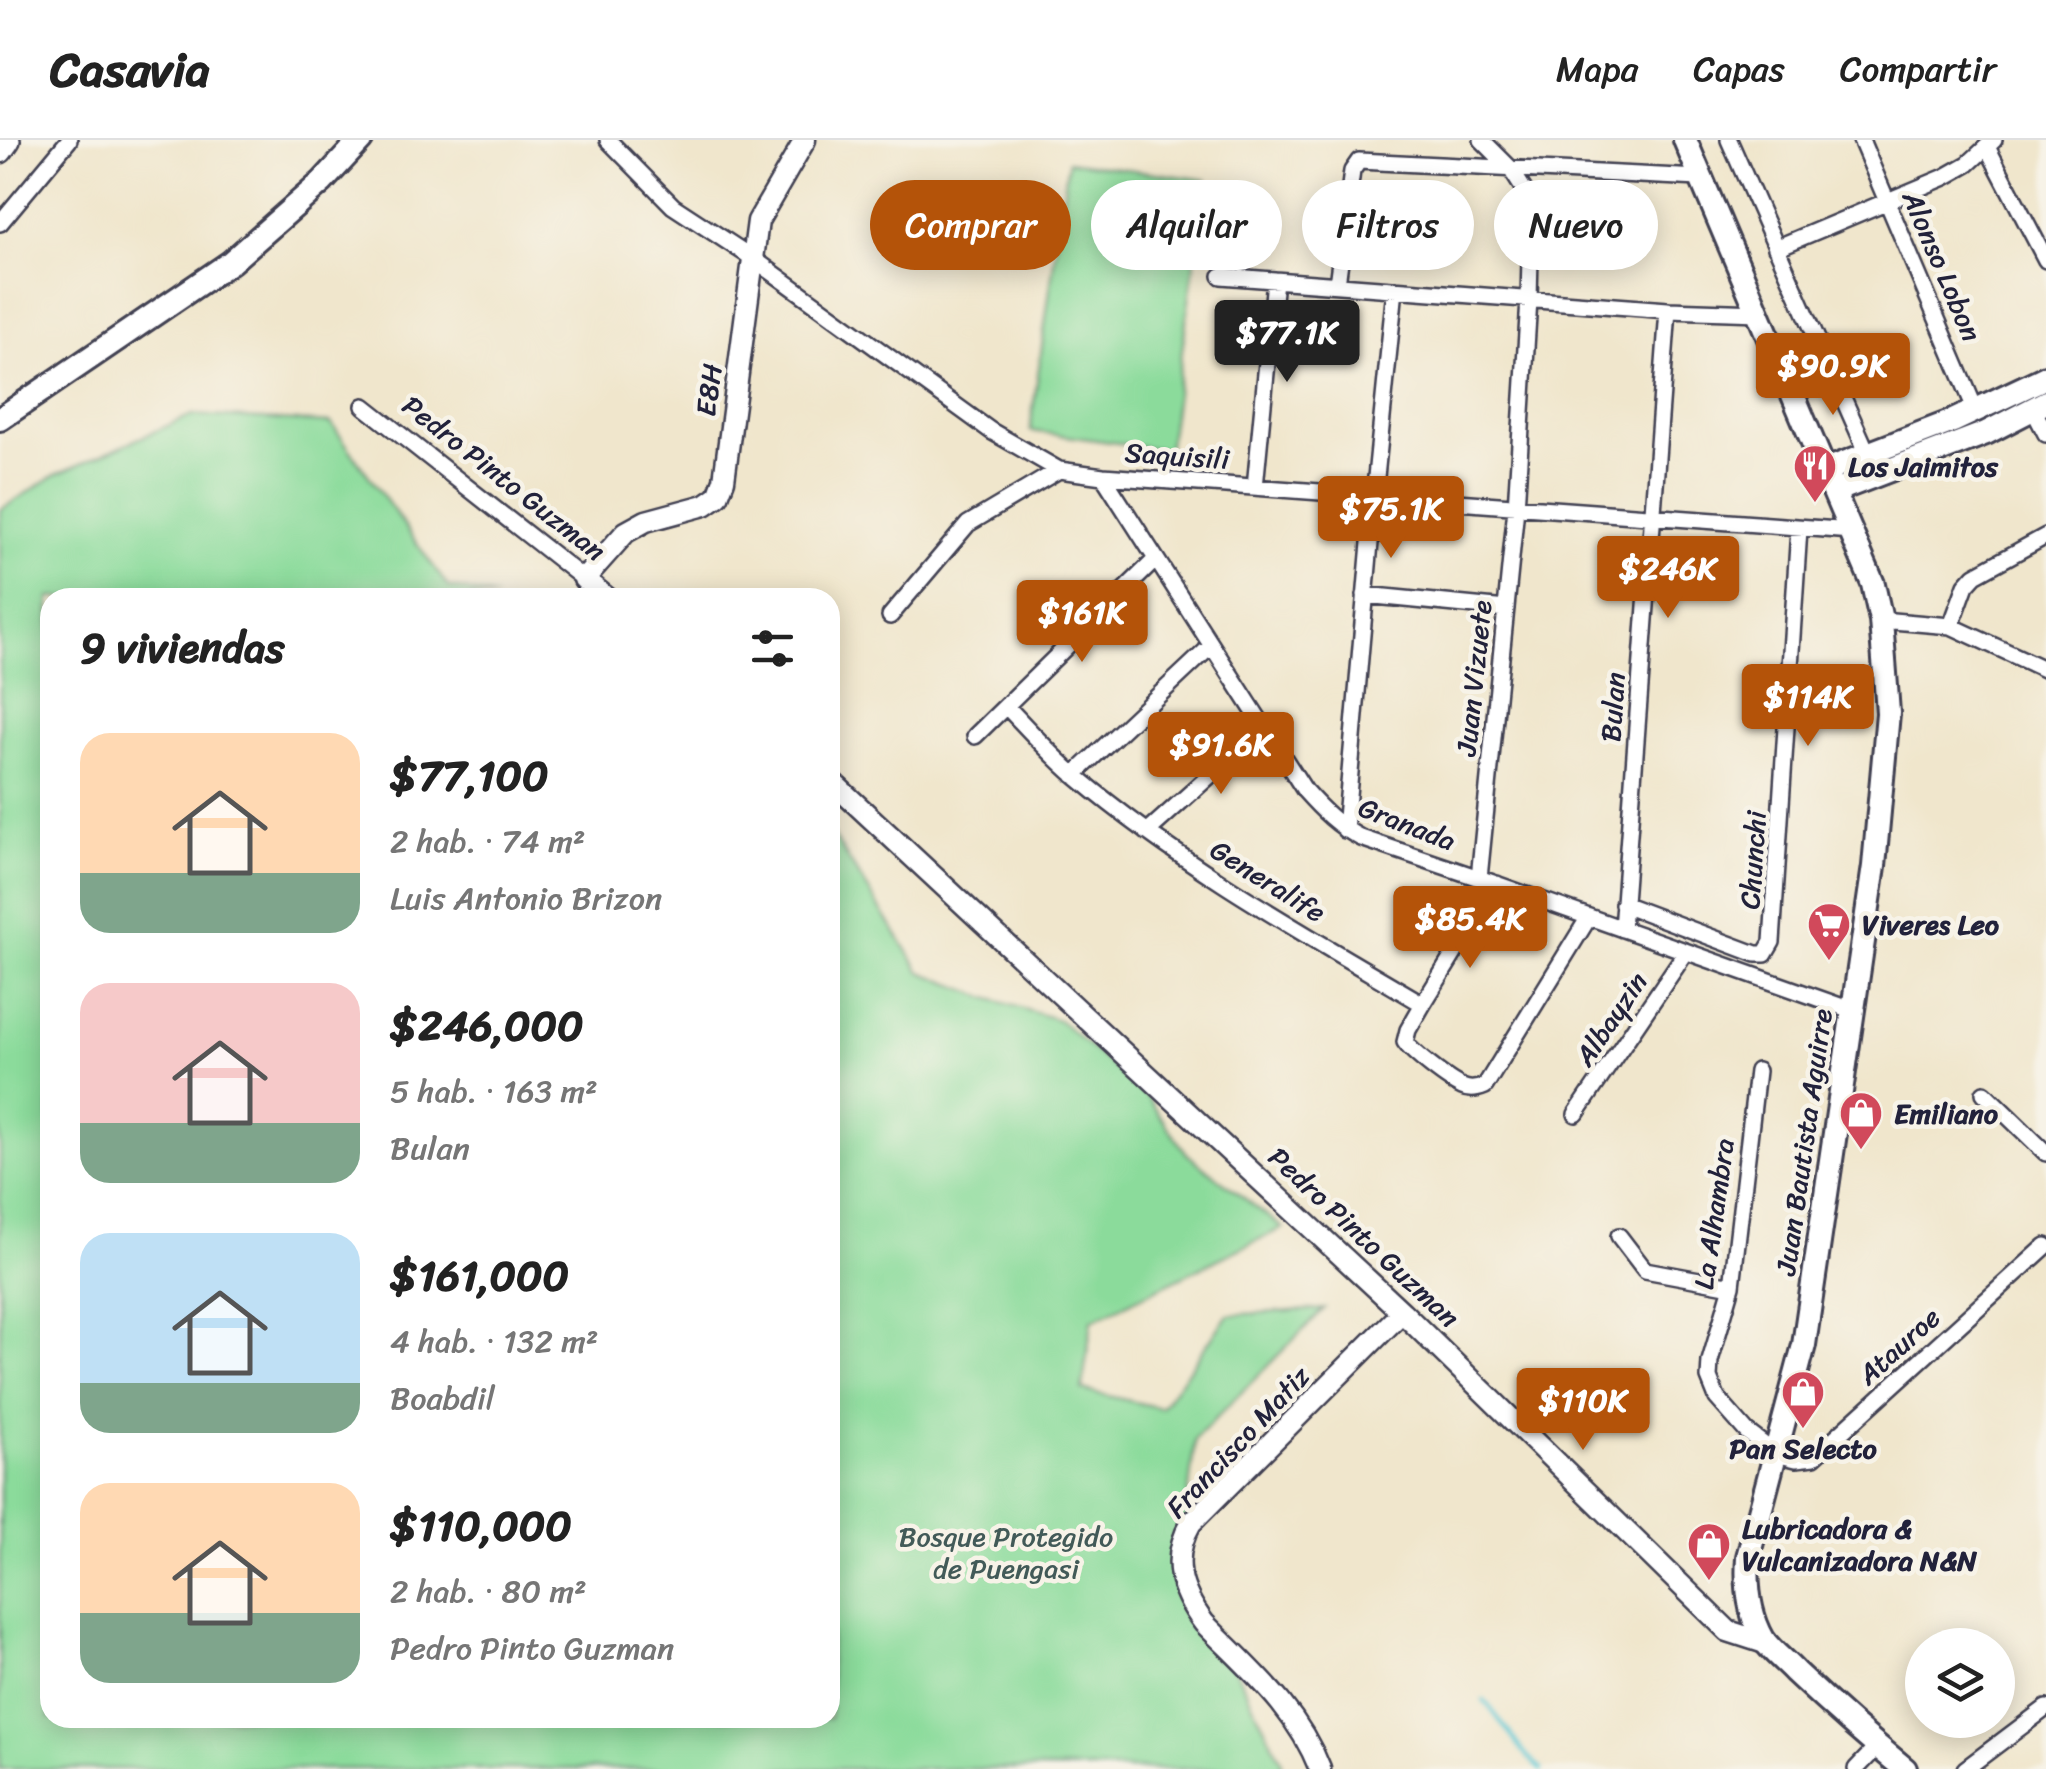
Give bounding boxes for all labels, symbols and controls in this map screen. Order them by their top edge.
text: Casavia [50,27,210,112]
text: Mapa [1556,38,1638,100]
text: Capas [1693,38,1785,100]
text: Compartir [1840,38,1996,100]
chip: Comprar [870,180,1071,270]
chip: Alquilar [1091,180,1282,270]
chip: Filtros [1302,180,1474,270]
chip: Nuevo [1494,180,1658,270]
street label: Alonso Lobon [1888,182,1996,349]
pin: $77.1K [1206,300,1368,385]
text: $77.1K [1237,304,1337,361]
pin: $90.9K [1752,333,1914,418]
text: $90.9K [1778,337,1888,394]
street label: E8H [681,361,737,419]
street label: Pedro Pinto Guzman [391,382,617,574]
street label: Saquisili [1123,428,1232,484]
place label: Los Jaimitos [1848,442,1999,491]
restaurant icon: Los Jaimitos [1792,443,1838,504]
pin: $75.1K [1310,476,1472,561]
text: $75.1K [1340,480,1442,537]
pin: $246K [1598,536,1738,621]
text: $246K [1619,540,1717,597]
pin: $161K [1012,580,1152,665]
text: $161K [1039,584,1125,641]
street label: Juan Vizuete [1441,598,1507,759]
text: 9 viviendas [80,611,285,685]
icon: filters [745,621,800,676]
pin: $114K [1738,664,1878,749]
text: $114K [1764,668,1852,725]
street label: Bulan [1586,670,1640,744]
pin: $91.6K [1140,712,1302,797]
text: $91.6K [1170,716,1272,773]
text: $77,100 [390,739,549,813]
icon: home [160,773,280,893]
street label: Granada [1351,783,1463,865]
street label: Chunchi [1725,808,1781,911]
text: 2 hab. · 74 m² [390,813,585,870]
street label: Generalife [1200,826,1336,936]
text: Luis Antonio Brizon [390,870,662,927]
pin: $85.4K [1389,886,1551,971]
text: $85.4K [1415,890,1525,947]
place label: Viveres Leo [1862,900,2000,949]
supermarket icon: Viveres Leo [1806,901,1852,962]
street label: Albayzin [1561,961,1661,1077]
text: $246,000 [390,989,584,1063]
street label: Juan Bautista Aguirre [1761,1006,1847,1279]
icon: home [160,1023,280,1143]
text: 5 hab. · 163 m² [390,1063,598,1120]
place label: Emiliano [1894,1089,1999,1138]
shop icon: Emiliano [1838,1090,1884,1151]
text: Bulan [390,1120,470,1177]
street label: Pedro Pinto Guzman [1256,1134,1472,1340]
street label: La Alhambra [1679,1135,1749,1293]
text: $161,000 [390,1239,569,1313]
icon: home [160,1273,280,1393]
street label: Atauroe [1845,1295,1952,1398]
text: 4 hab. · 132 m² [390,1313,598,1370]
street label: Francisco Matiz [1154,1354,1323,1530]
pin: $110K [1513,1368,1653,1453]
shop icon: Pan Selecto [1780,1369,1826,1430]
text: Boabdil [390,1370,495,1427]
text: $110K [1539,1372,1627,1429]
place label: Pan Selecto [1729,1424,1877,1473]
text: $110,000 [390,1489,572,1563]
place label: Lubricadora & Vulcanizadora N&N [1742,1504,1977,1585]
park label: Bosque Protegido de Puengasi [899,1512,1113,1593]
shop icon: Lubricadora & Vulcanizadora N&N [1686,1521,1732,1582]
icon: home [160,1523,280,1643]
text: 2 hab. · 80 m² [390,1563,587,1620]
text: Pedro Pinto Guzman [390,1620,674,1677]
map controls [1905,1628,2015,1738]
button: layers [1905,1628,2015,1738]

